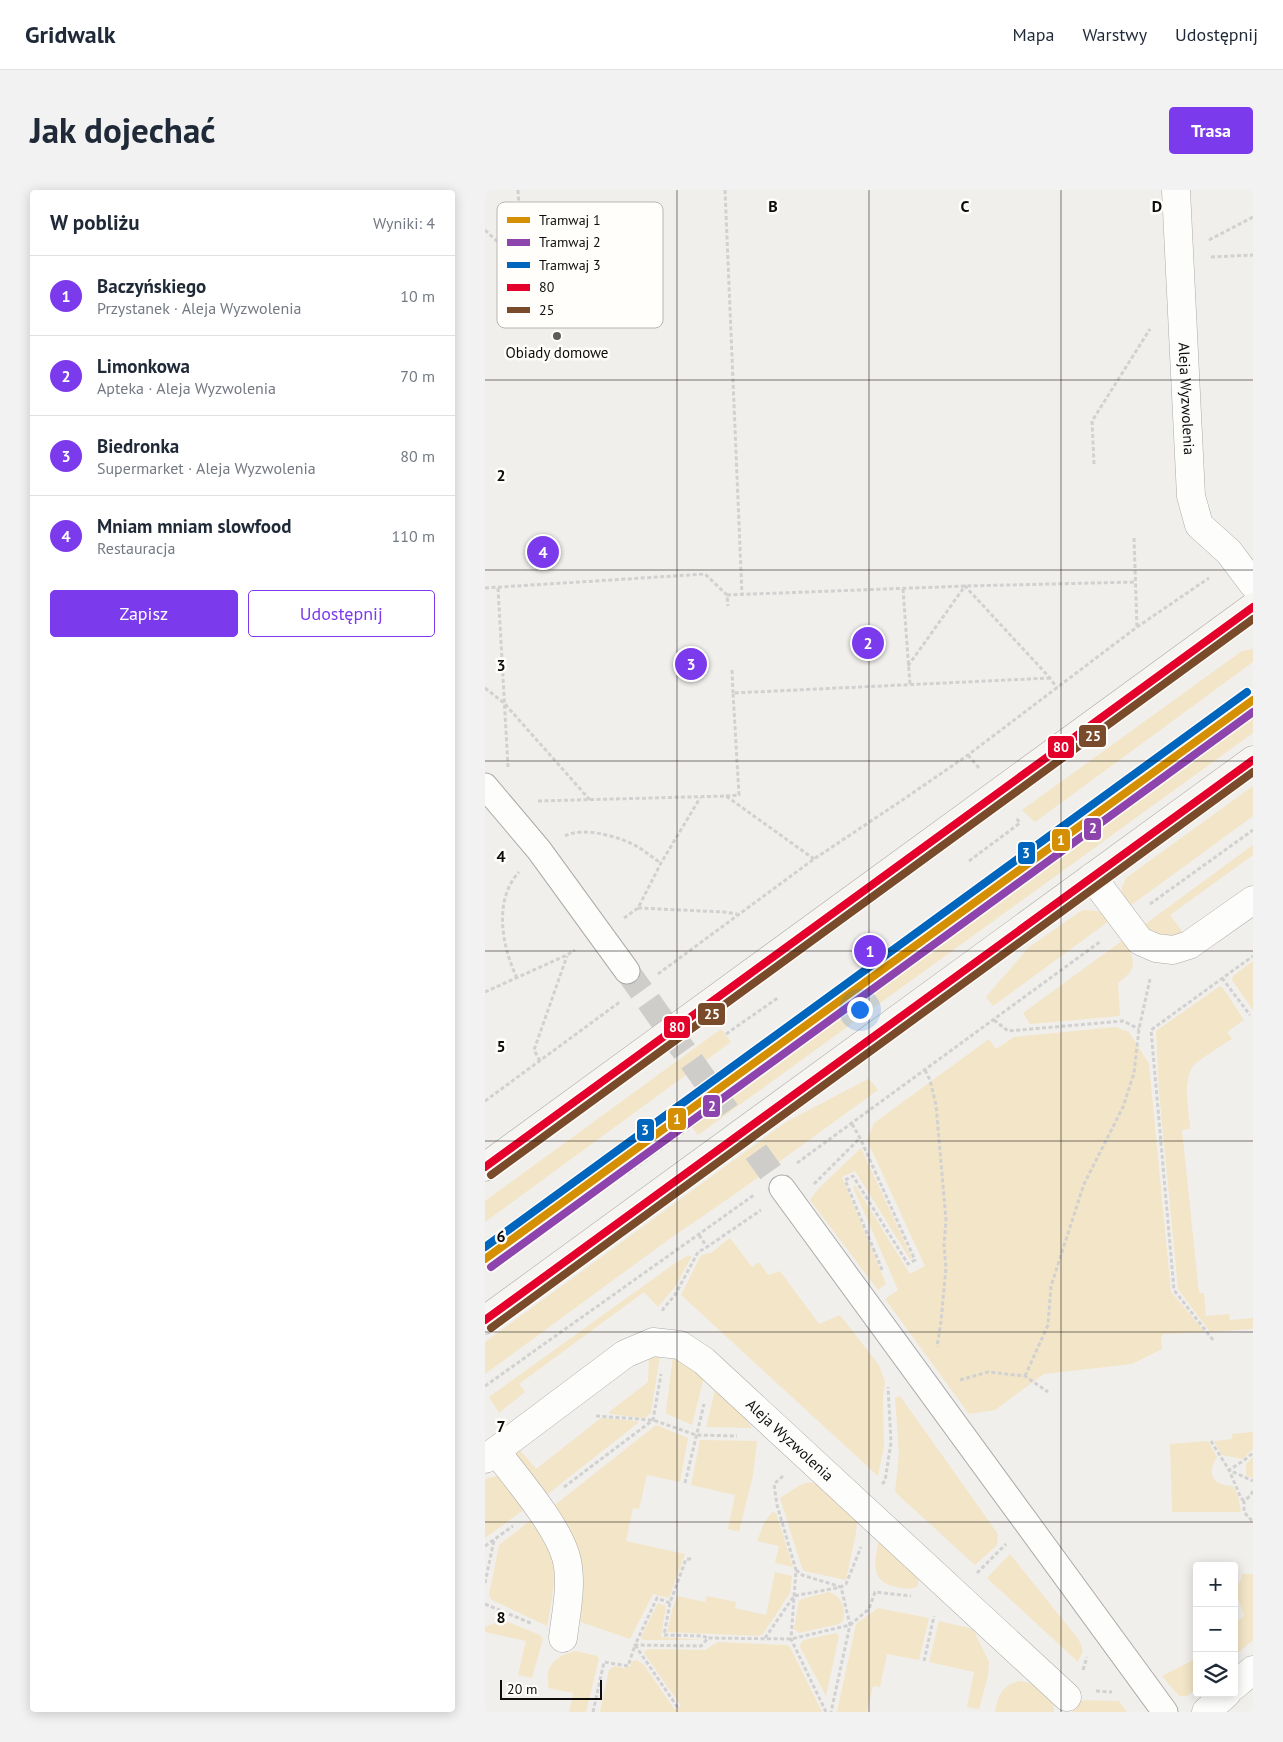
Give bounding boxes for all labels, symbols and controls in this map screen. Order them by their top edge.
text: Gridwalk [25,19,115,50]
text: Mapa [1013,23,1054,46]
text: Warstwy [1082,23,1147,46]
text: Udostępnij [1175,23,1258,46]
text: Jak dojechać [30,107,215,153]
button: Trasa [1169,107,1253,154]
text: B [768,196,778,216]
text: C [961,196,970,216]
text: D [1152,196,1162,216]
legend [497,202,663,328]
text: W pobliżu [50,209,139,236]
text: Tramwaj 1 [539,211,601,229]
text: Wyniki: 4 [373,213,435,233]
text: Tramwaj 2 [539,233,601,251]
text: Tramwaj 3 [539,256,601,274]
text: Baczyńskiego [97,274,206,298]
text: 80 [539,278,555,296]
text: 1 [61,286,71,306]
text: 10 m [400,286,435,306]
text: Przystanek · Aleja Wyzwolenia [97,298,301,318]
text: 25 [539,301,554,319]
marker: Obiady domowe [551,330,563,342]
street label: Aleja Wyzwolenia [1174,342,1199,455]
place label: Obiady domowe [506,343,609,362]
text: Limonkowa [97,354,190,378]
text: 2 [61,366,71,386]
text: 70 m [400,366,435,386]
text: Apteka · Aleja Wyzwolenia [97,378,276,398]
text: Biedronka [97,434,179,458]
text: 3 [61,446,71,466]
text: 80 m [400,446,435,466]
text: Supermarket · Aleja Wyzwolenia [97,458,316,478]
text: 2 [496,465,506,485]
text: Mniam mniam slowfood [97,514,291,538]
text: 4 [61,526,71,546]
text: 110 m [392,526,435,546]
pin: 4 [527,533,559,571]
text: Restauracja [97,538,175,558]
button: Zapisz [50,590,238,637]
button: Udostępnij [248,590,435,637]
pin: 2 [852,624,884,662]
pin: 3 [675,645,707,683]
text: 3 [496,655,506,675]
line badge: 25 [1078,724,1107,748]
text: 25 [1085,727,1101,745]
line badge: 80 [1047,735,1075,759]
text: 80 [1053,738,1069,756]
line badge: 2 [1083,817,1102,841]
text: 2 [1089,819,1097,837]
line badge: 1 [1051,828,1071,852]
text: 1 [1057,831,1065,849]
line badge: 3 [1017,841,1036,865]
text: 3 [1022,844,1030,862]
text: 4 [496,846,506,866]
pin: 1 [854,932,886,970]
your location [847,997,873,1023]
line badge: 25 [697,1002,726,1026]
text: 25 [704,1005,720,1023]
line badge: 80 [663,1015,691,1039]
text: 80 [669,1018,685,1036]
text: 5 [496,1036,506,1056]
line badge: 2 [702,1094,721,1118]
text: 2 [708,1097,716,1115]
line badge: 1 [667,1107,687,1131]
text: 1 [673,1110,681,1128]
line badge: 3 [636,1118,655,1142]
text: 3 [641,1121,649,1139]
text: 6 [496,1226,506,1246]
street label: Aleja Wyzwolenia [742,1395,838,1485]
text: 7 [496,1416,506,1436]
map controls [1193,1562,1238,1697]
button: + [1193,1562,1238,1607]
text: 8 [496,1607,506,1627]
button: − [1193,1607,1238,1652]
button: layers [1193,1652,1238,1697]
scale bar [500,1677,603,1700]
text: 20 m [507,1680,537,1698]

